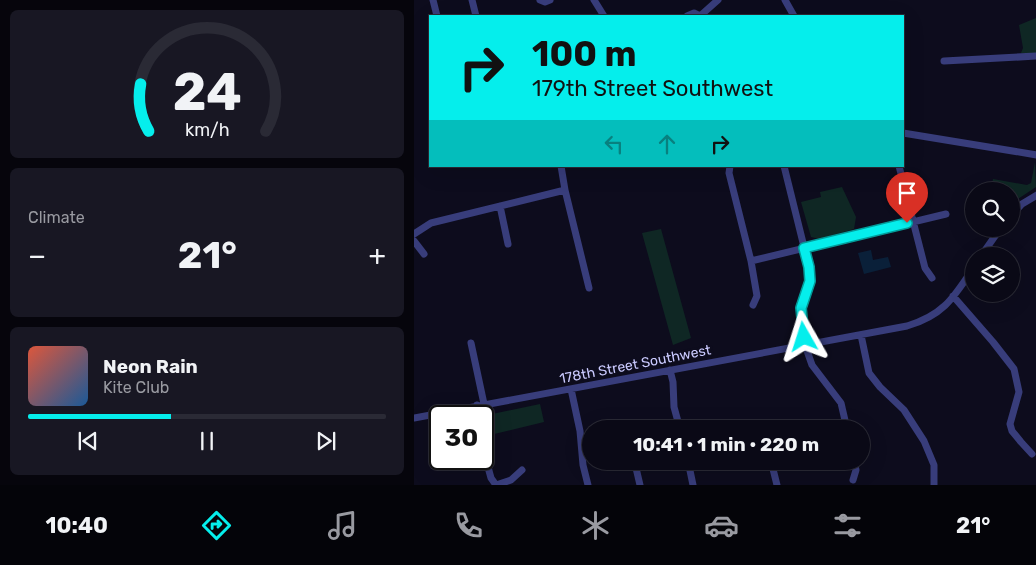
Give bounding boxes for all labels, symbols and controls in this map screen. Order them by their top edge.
text: 100 m [532,33,637,75]
icon: right [449,35,514,100]
text: 24 [172,61,242,123]
text: 179th Street Southwest [532,75,773,102]
text: km/h [185,119,229,140]
icon: left [600,130,628,158]
icon: ahead [653,130,681,158]
icon: right [706,130,734,158]
pin [886,172,928,223]
icon: arrive [893,179,921,207]
map controls [965,182,1020,302]
button: search [965,182,1020,237]
text: Climate [28,208,85,227]
text: 21° [178,232,237,278]
text: − [28,239,46,272]
text: + [369,239,386,272]
button: layers [965,247,1020,302]
position arrow [777,310,829,362]
street label: 178th Street Southwest [558,341,713,388]
text: Neon Rain [103,355,198,378]
text: Kite Club [103,378,169,397]
speed limit sign: 30 [429,405,494,470]
icon: previous [74,427,102,455]
icon: pause [193,427,221,455]
icon: next [312,427,340,455]
text: 10:41 · 1 min · 220 m [633,433,819,456]
icon: directions [199,508,234,543]
icon: music [325,508,360,543]
icon: phone [451,508,486,543]
icon: climate [578,508,613,543]
icon: car [704,508,739,543]
icon: filters [830,508,865,543]
text: 10:40 [46,512,108,539]
text: 21° [956,512,990,539]

